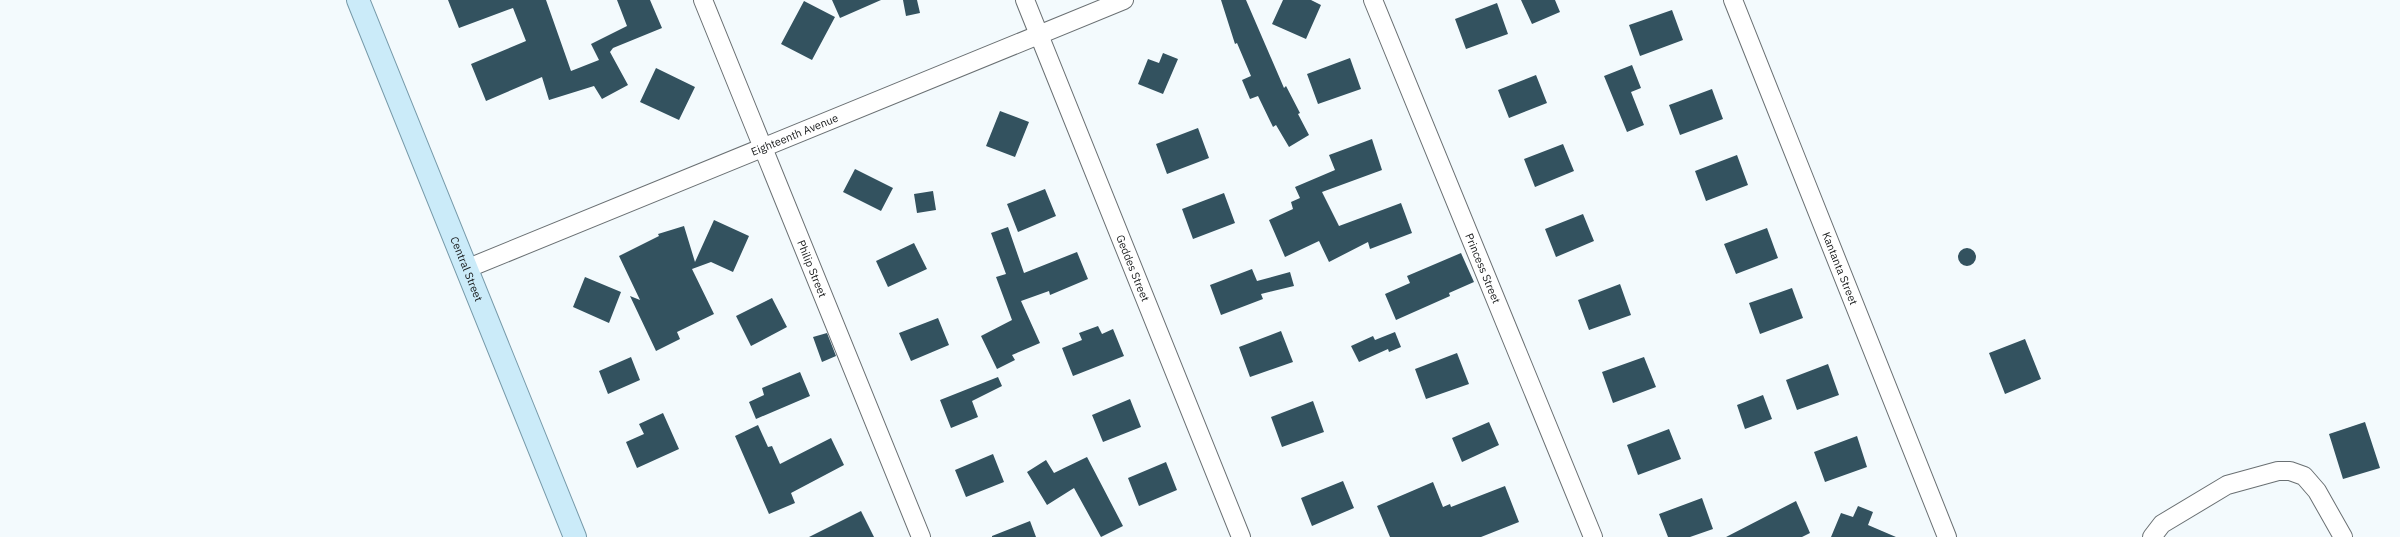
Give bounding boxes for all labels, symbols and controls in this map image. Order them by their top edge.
street label: Eighteenth Avenue [749,111,840,159]
street label: Kantanta Street [1819,230,1861,307]
street label: Princess Street [1462,231,1504,306]
street label: Geddes Street [1113,233,1153,304]
street label: Central Street [447,234,486,303]
street label: Philip Street [794,238,830,300]

